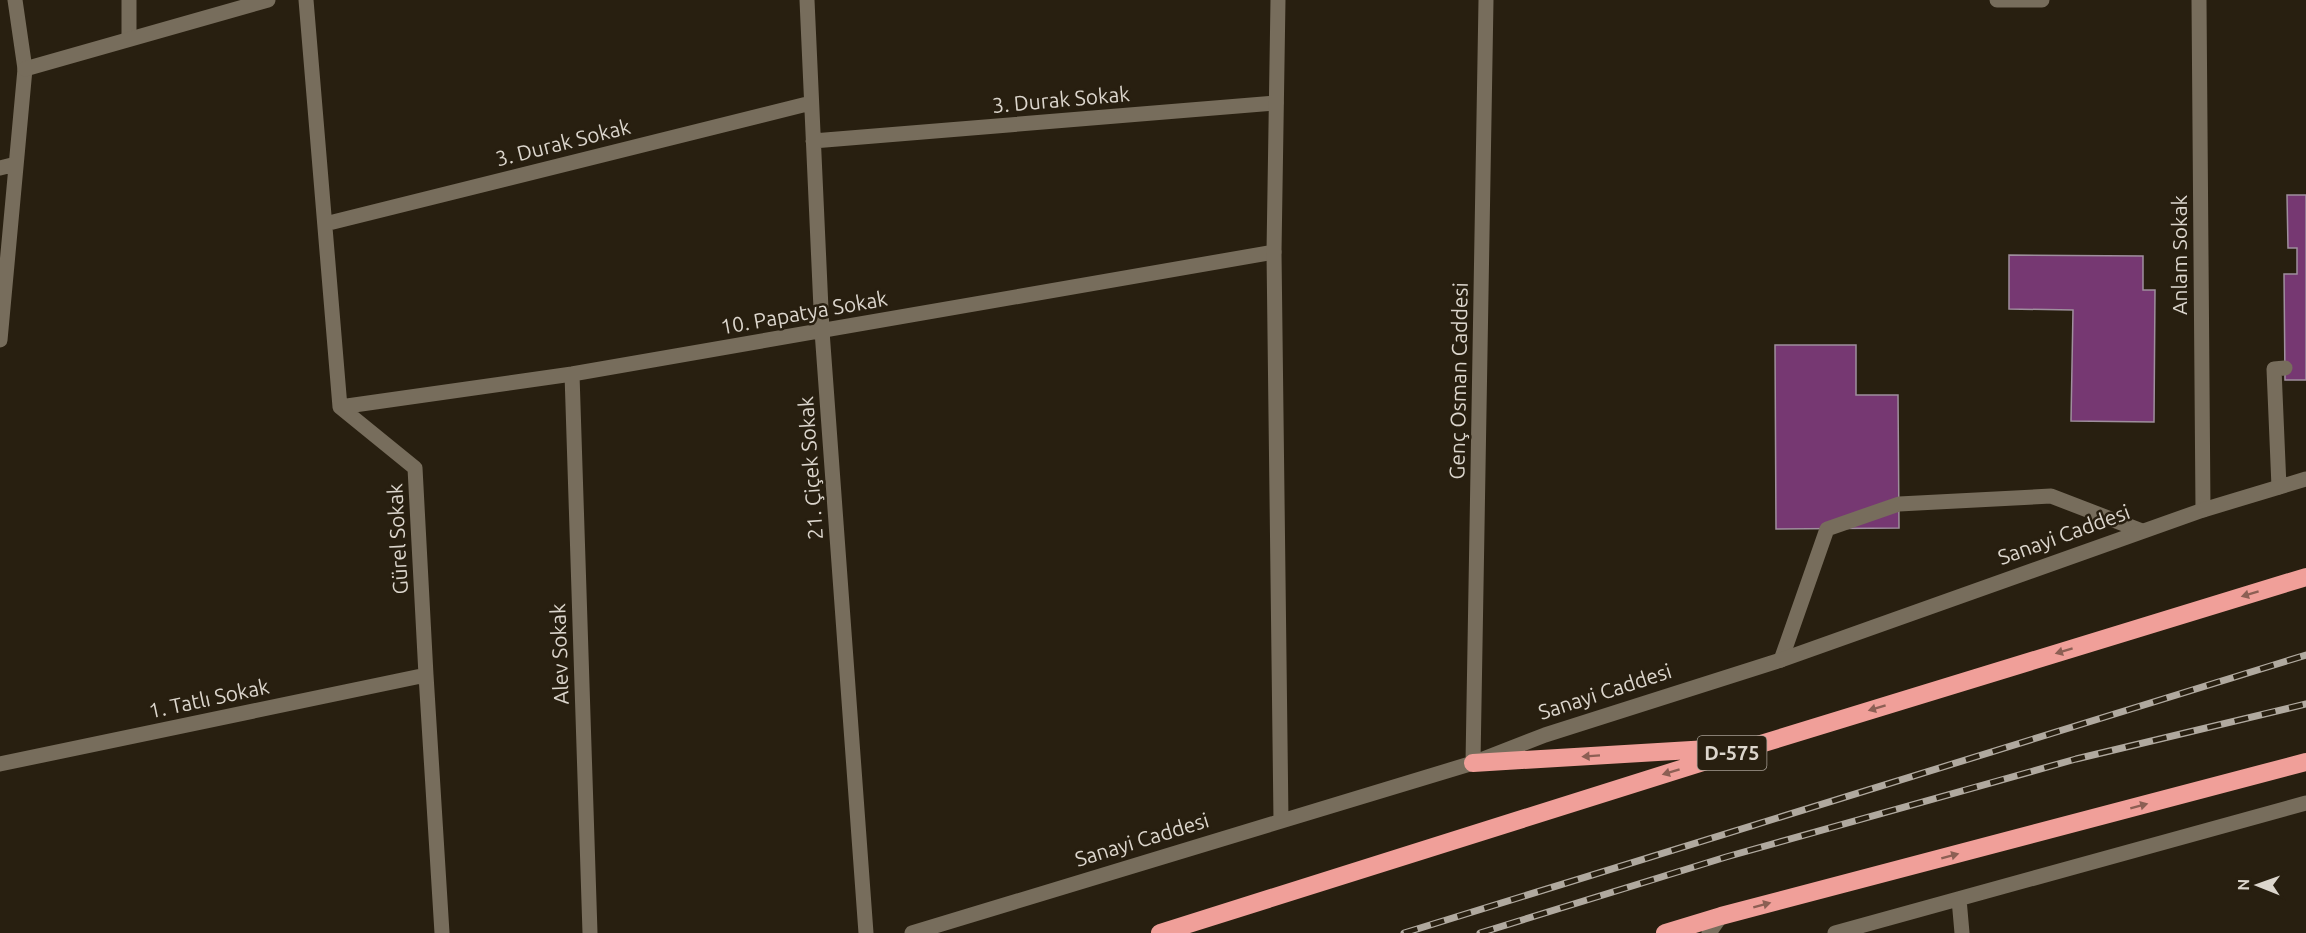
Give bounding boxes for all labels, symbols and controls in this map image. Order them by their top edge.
street label: 3. Durak Sokak [991,81,1131,117]
street label: 3. Durak Sokak [493,114,633,170]
street label: Anlam Sokak [2167,195,2191,315]
street label: Genç Osman Caddesi [1444,282,1472,480]
street label: 10. Papatya Sokak [718,285,890,339]
street label: 21. Çiçek Sokak [793,395,827,541]
street label: Gürel Sokak [382,483,412,595]
street label: Sanayi Caddesi [1994,499,2133,569]
one-way arrow [2241,590,2259,599]
street label: Alev Sokak [545,603,573,705]
one-way arrow [2055,647,2073,656]
street label: Sanayi Caddesi [1535,658,1674,724]
street label: 1. Tatlı Sokak [146,673,272,722]
one-way arrow [1868,704,1886,713]
road number: D-575 [1698,736,1766,770]
one-way arrow [1581,751,1600,761]
one-way arrow [1662,768,1680,777]
one-way arrow [2130,801,2148,810]
street label: Sanayi Caddesi [1072,807,1212,871]
one-way arrow [1941,850,1959,860]
north arrow [2228,855,2288,915]
text: N [2234,879,2252,891]
one-way arrow [1753,900,1771,910]

